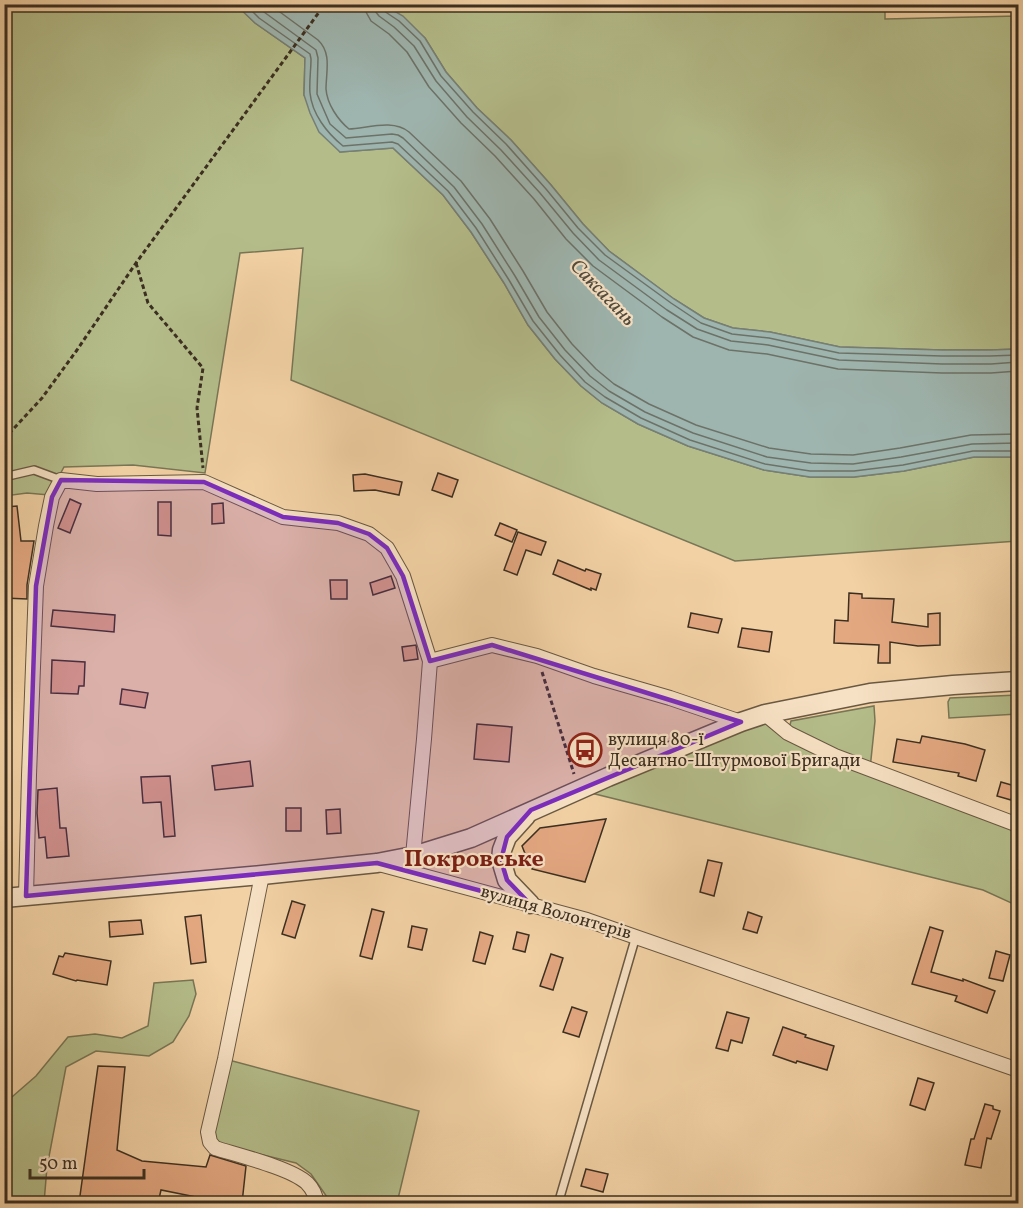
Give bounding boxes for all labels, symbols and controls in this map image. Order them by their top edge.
water label: Саксагань [563,253,641,333]
place label: вулиця 80-ї Десантно-Штурмової Бригади [608,728,861,774]
bus stop icon: вулиця 80-ї Десантно-Штурмової Бригади [567,732,603,768]
district label: Покровське [404,843,544,877]
street label: вулиця Волонтерів [478,879,634,947]
scale bar [30,1142,144,1180]
text: 50 m [39,1152,78,1177]

